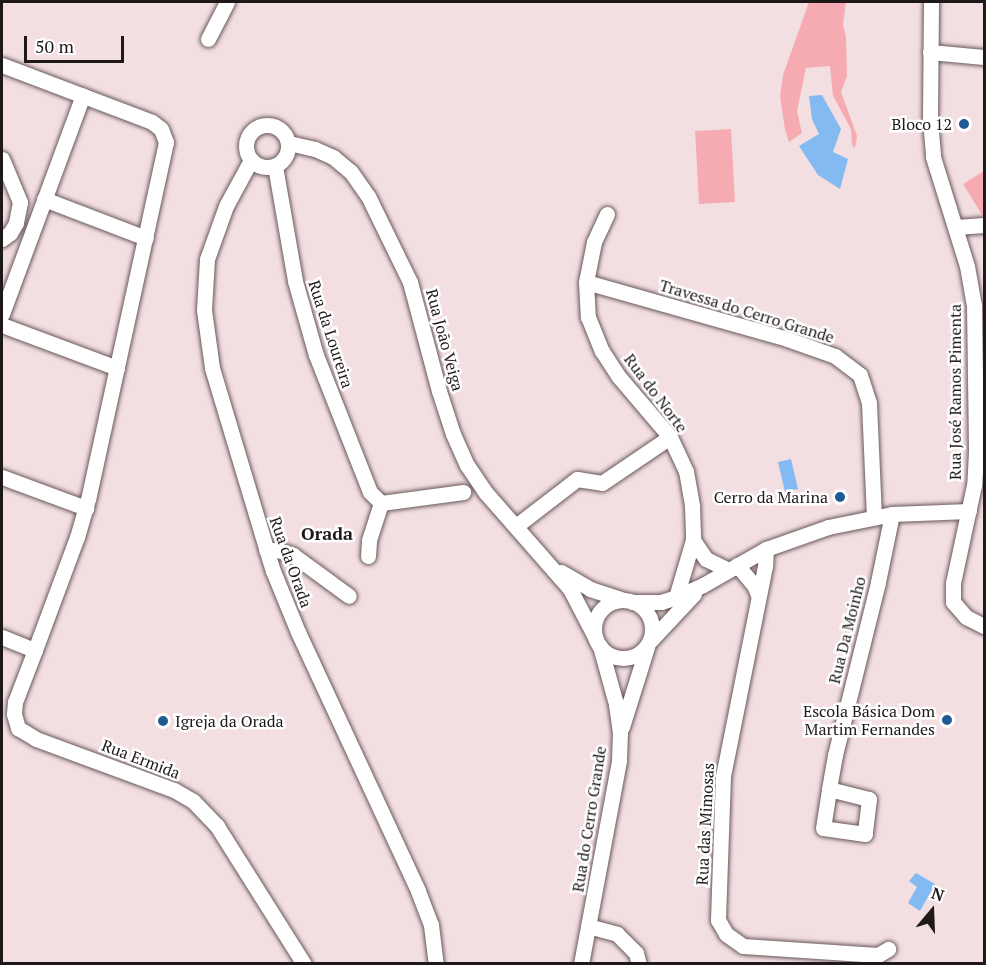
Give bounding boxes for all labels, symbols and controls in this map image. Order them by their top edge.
scale bar [27,24,128,62]
text: 50 m [35,34,74,58]
place label: Bloco 12 [892,114,952,134]
marker: Bloco 12 [957,117,971,131]
street label: Travessa do Cerro Grande [657,275,837,347]
street label: Rua da Loureira [305,278,357,390]
street label: Rua João Veiga [422,287,468,393]
street label: Rua José Ramos Pimenta [945,304,965,480]
street label: Rua do Norte [620,350,692,436]
place label: Cerro da Marina [714,487,828,507]
marker: Cerro da Marina [833,490,847,504]
street label: Rua da Orada [266,514,316,610]
district label: Orada [301,522,353,544]
street label: Rua Da Moinho [824,574,870,686]
place label: Escola Básica Dom Martim Fernandes [803,701,935,739]
place label: Igreja da Orada [175,711,284,731]
marker: Escola Básica Dom Martim Fernandes [940,713,954,727]
marker: Igreja da Orada [156,714,170,728]
street label: Rua Ermida [99,735,183,783]
street label: Rua do Cerro Grande [568,745,610,893]
street label: Rua das Mimosas [692,762,718,886]
north arrow [902,881,962,941]
text: N [929,882,947,906]

